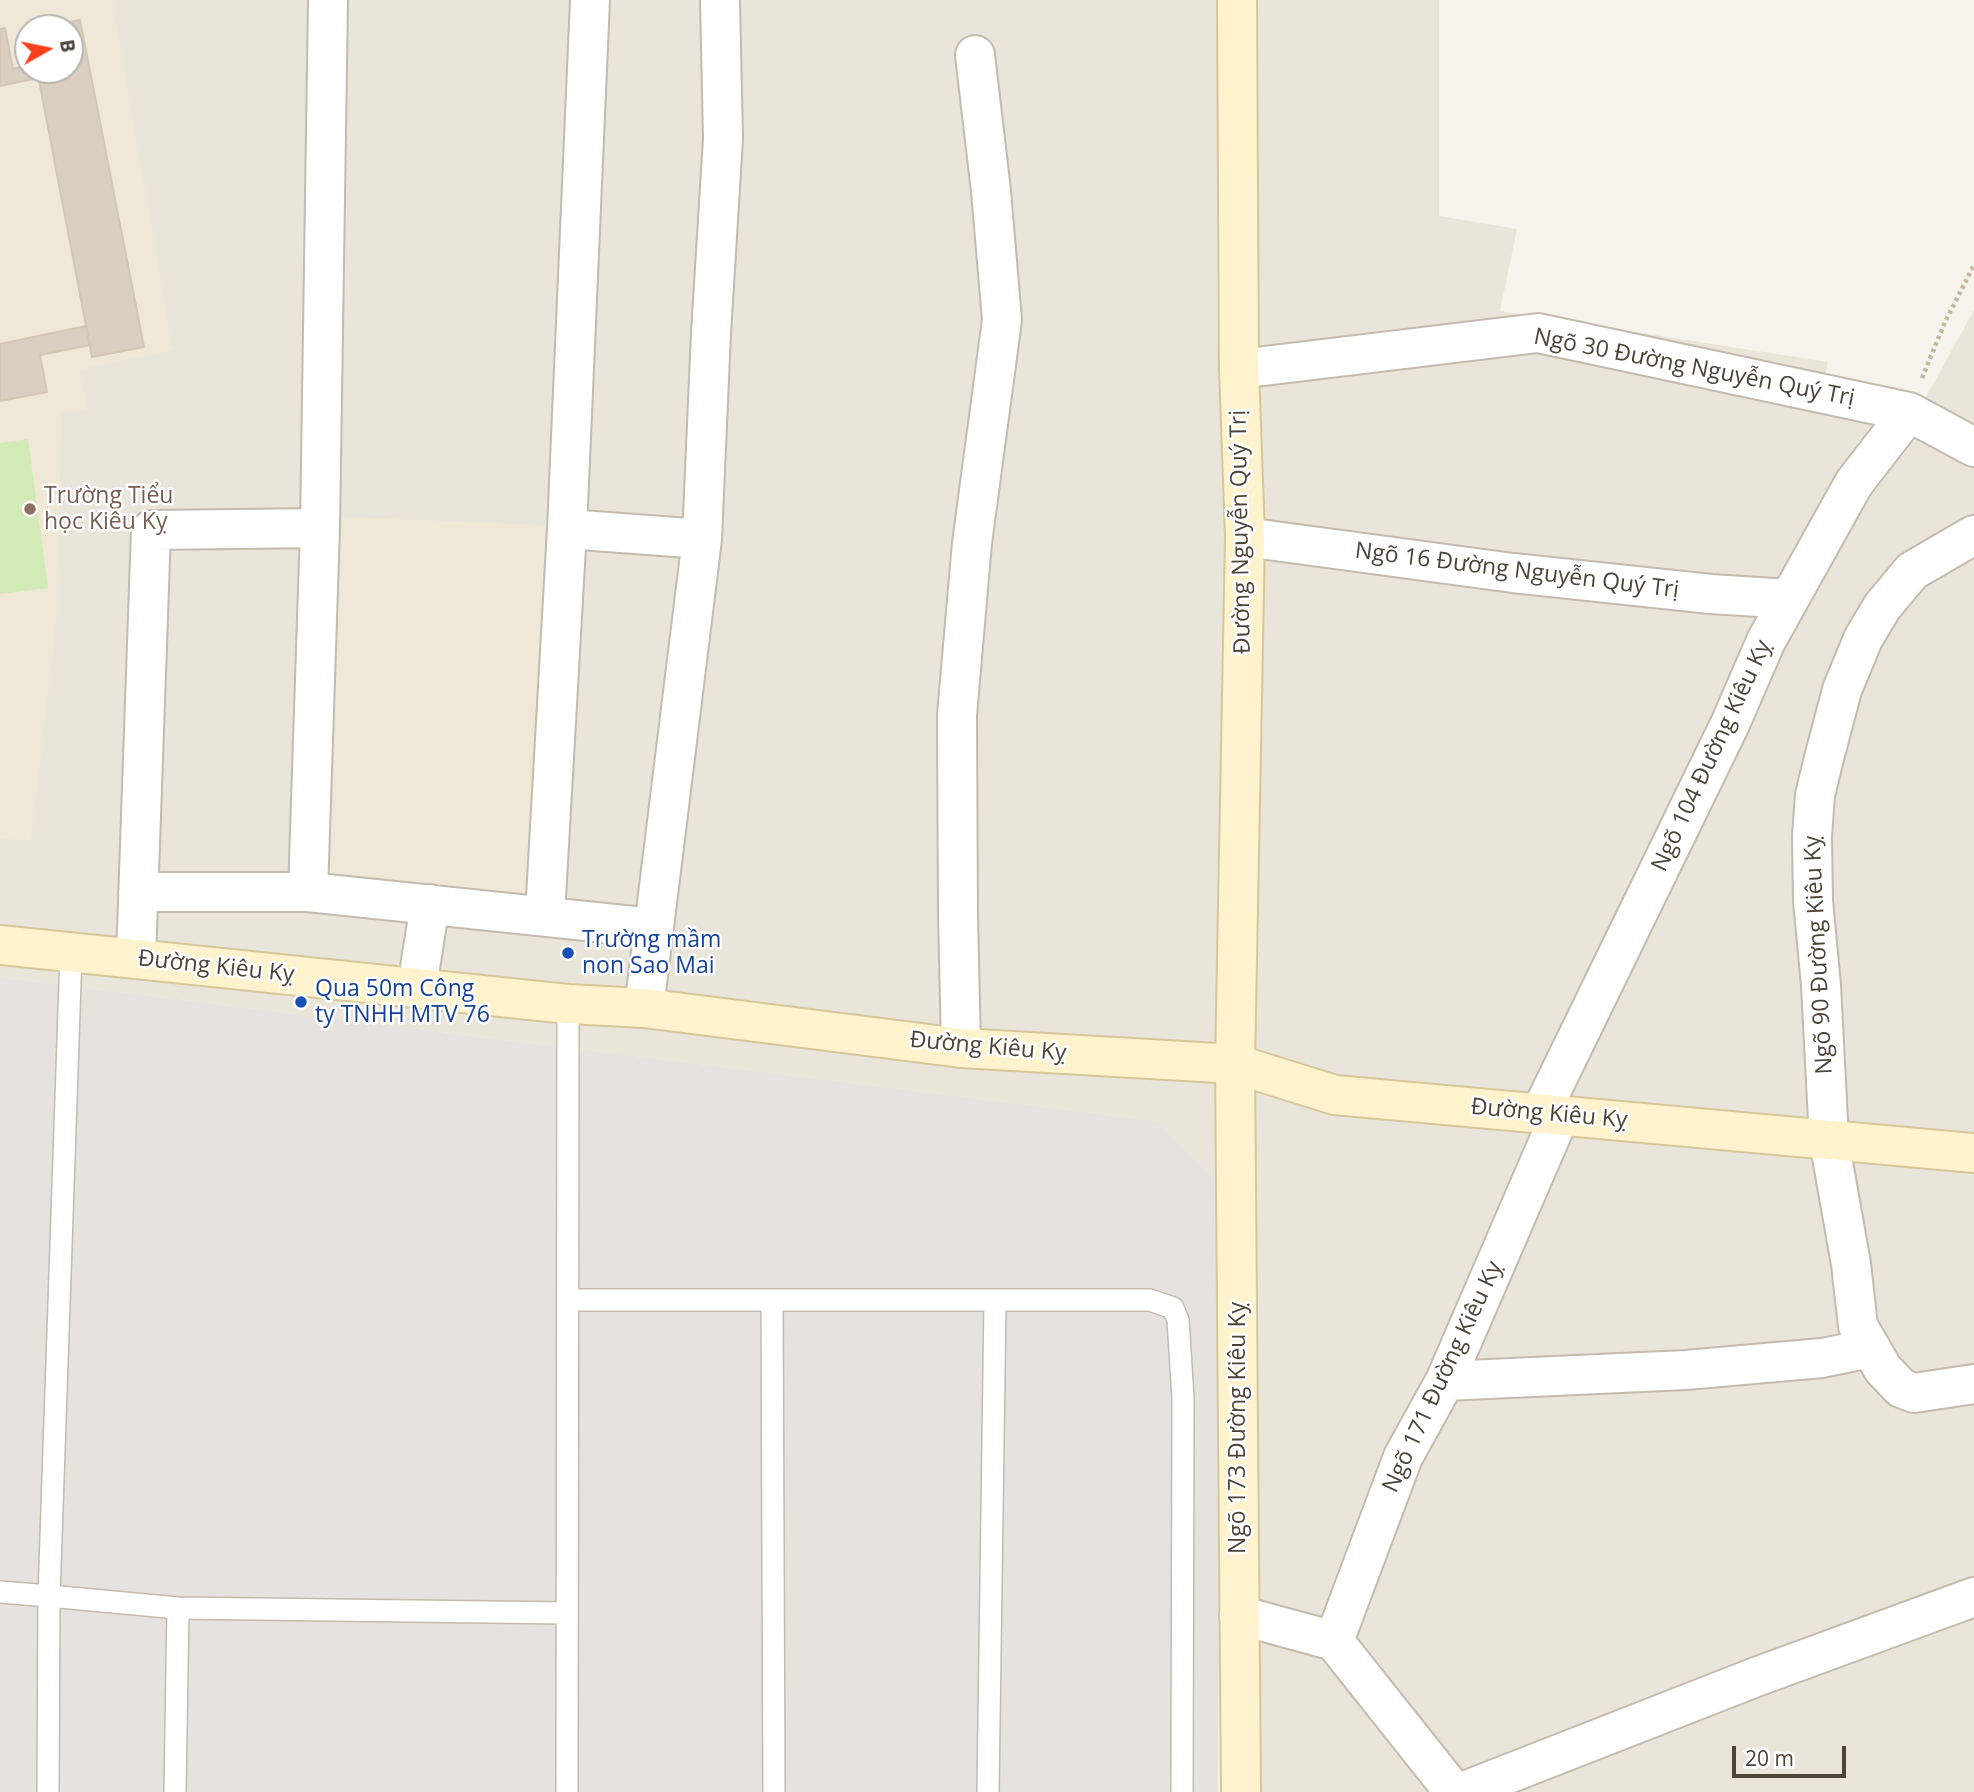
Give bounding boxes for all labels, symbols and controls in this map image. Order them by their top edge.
north arrow [14,14,84,84]
text: B [54,38,82,54]
street label: Ngõ 30 Đường Nguyễn Quý Trị [1531,323,1857,413]
street label: Đường Nguyễn Quý Trị [1225,410,1257,654]
place label: Trường Tiểu học Kiêu Kỵ [44,482,173,536]
marker: Trường Tiểu học Kiêu Kỵ [22,501,38,517]
street label: Ngõ 16 Đường Nguyễn Quý Trị [1353,537,1681,605]
street label: Ngõ 104 Đường Kiêu Kỵ [1646,636,1778,876]
street label: Ngõ 90 Đường Kiêu Kỵ [1799,835,1839,1075]
place label: Trường mầm non Sao Mai [582,926,721,980]
street label: Đường Kiêu Kỵ [136,945,296,989]
marker: Trường mầm non Sao Mai [560,945,576,961]
place label: Qua 50m Công ty TNHH MTV 76 [315,975,490,1029]
marker: Qua 50m Công ty TNHH MTV 76 [293,994,309,1010]
street label: Đường Kiêu Kỵ [909,1026,1067,1068]
street label: Đường Kiêu Kỵ [1470,1093,1628,1135]
street label: Ngõ 171 Đường Kiêu Kỵ [1377,1257,1509,1497]
street label: Ngõ 173 Đường Kiêu Kỵ [1224,1302,1252,1554]
scale bar [1736,1732,1850,1776]
text: 20 m [1745,1744,1794,1772]

